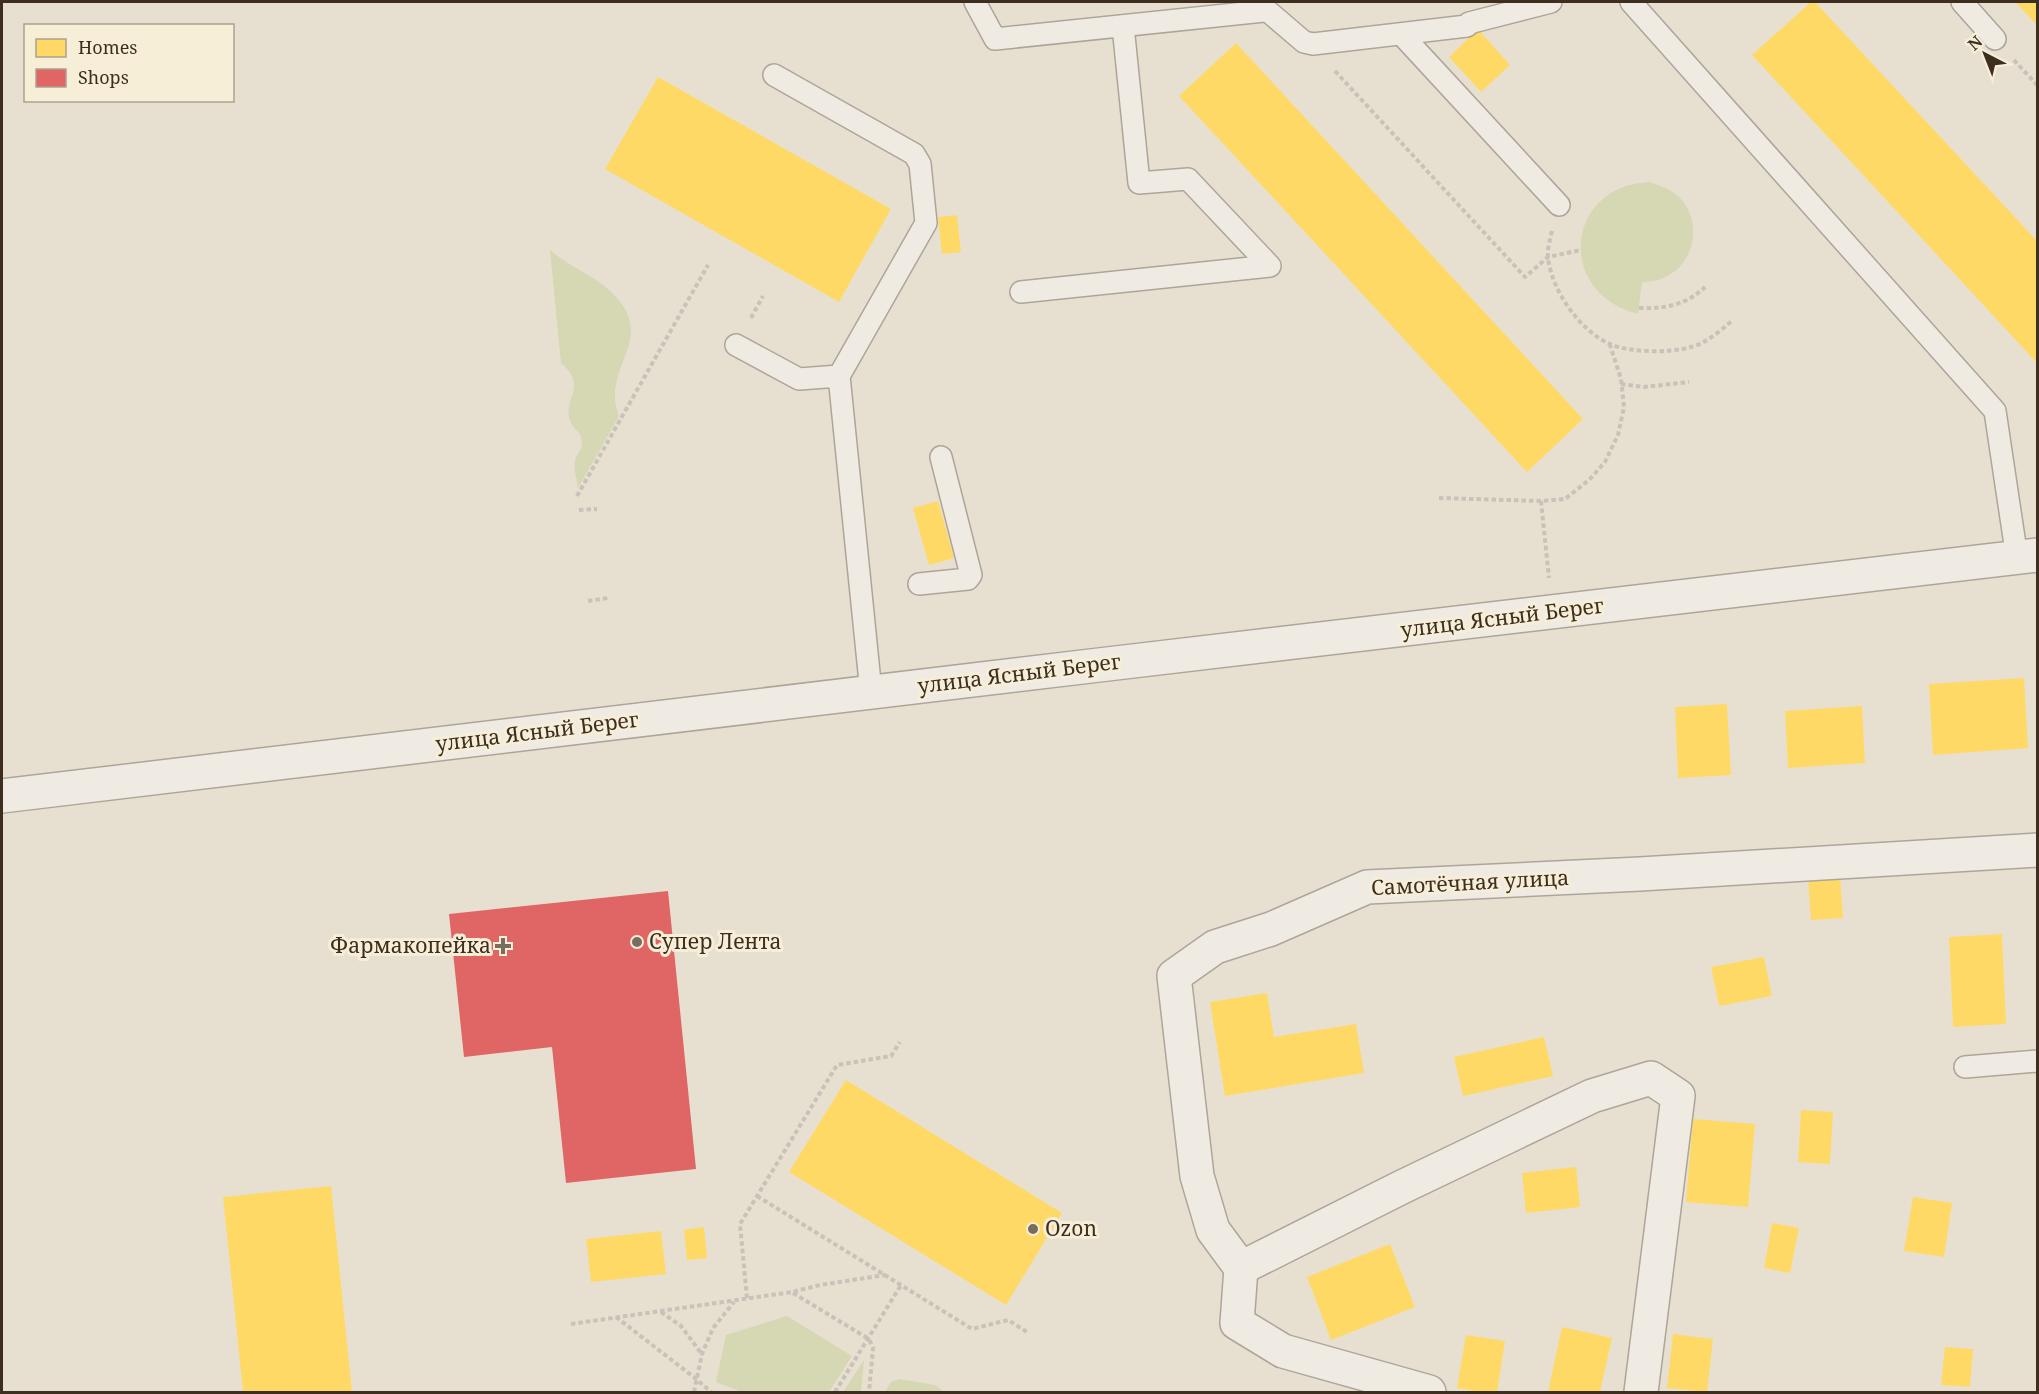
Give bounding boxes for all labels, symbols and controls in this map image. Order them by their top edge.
legend [24,24,234,102]
north arrow [1955,24,2015,84]
text: N [1963,30,1987,55]
text: Homes [78,35,137,59]
text: Shops [78,65,129,89]
street label: улица Ясный Берег [1399,591,1605,643]
street label: улица Ясный Берег [916,647,1122,699]
street label: улица Ясный Берег [434,705,640,757]
street label: Самотёчная улица [1370,863,1570,901]
place label: Супер Лента [649,927,782,955]
place label: Фармакопейка [330,931,491,959]
marker: Супер Лента [630,935,644,949]
marker: Фармакопейка [496,939,510,953]
place label: Ozon [1045,1214,1097,1242]
marker: Ozon [1026,1222,1040,1236]

